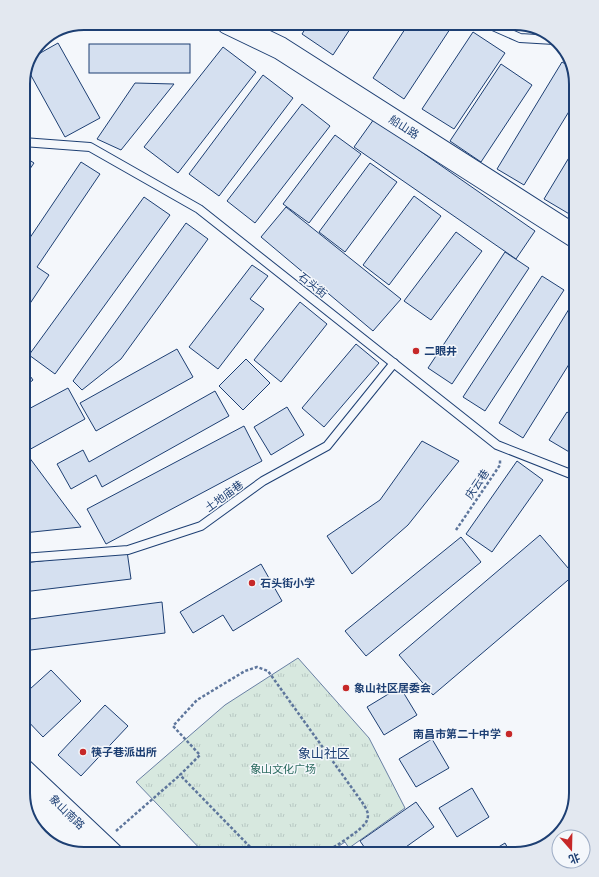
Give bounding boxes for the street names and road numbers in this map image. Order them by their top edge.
street label: 船山路 [387,112,422,141]
street label: 石头街 [296,269,330,300]
street label: 庆云巷 [462,466,491,501]
street label: 土地庙巷 [202,477,245,514]
street label: 象山南路 [47,792,88,832]

